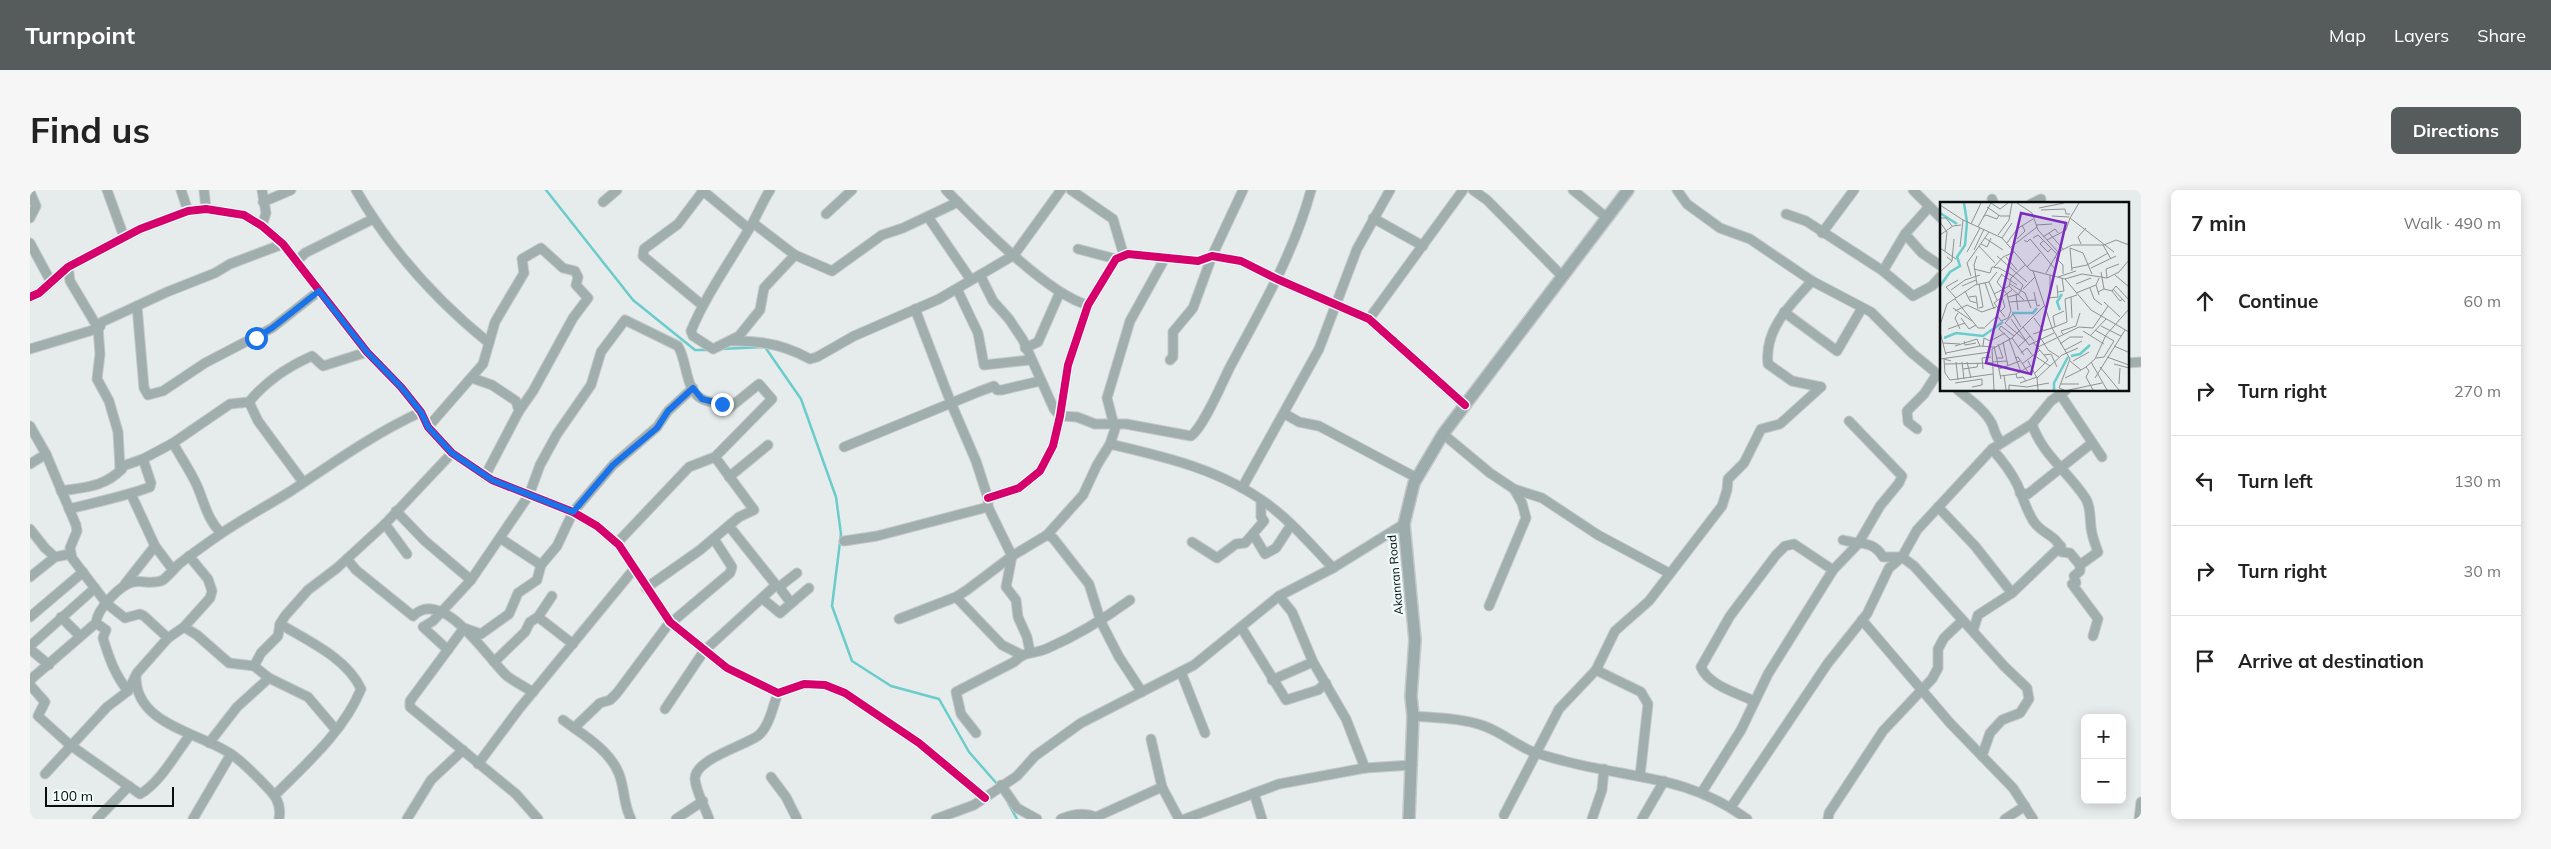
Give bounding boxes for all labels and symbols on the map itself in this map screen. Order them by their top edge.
inset map [1940,202,2128,391]
route start [245,327,268,350]
route end [711,393,734,416]
street label: Akanran Road [1384,534,1406,616]
scale bar [45,784,174,807]

